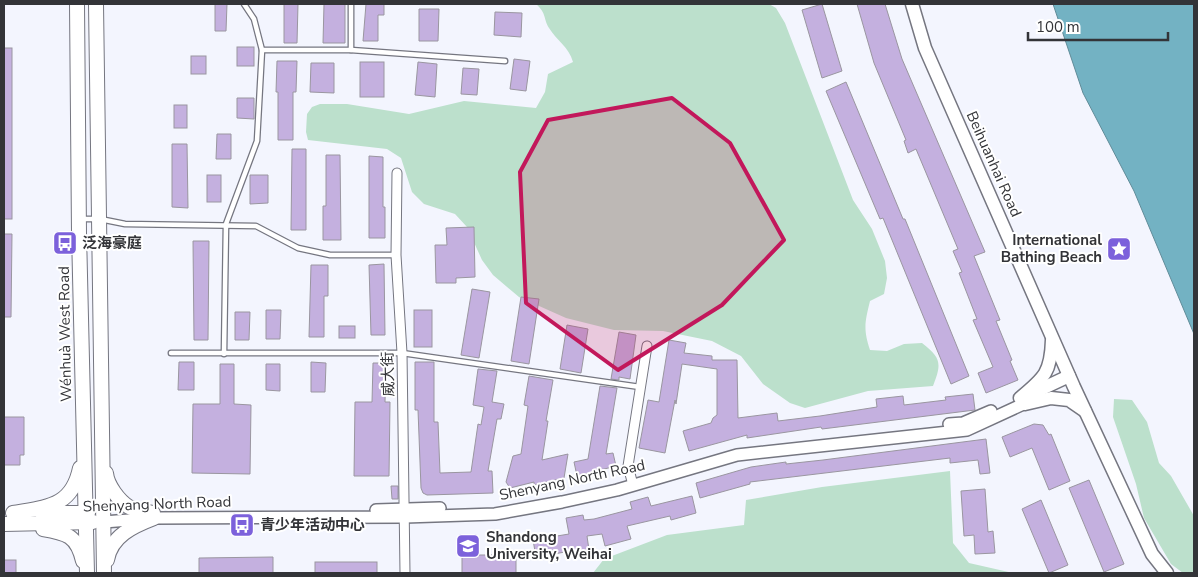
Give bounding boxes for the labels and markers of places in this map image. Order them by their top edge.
bus stop icon: 泛海豪庭 [52,230,78,256]
place label: International Bathing Beach [1001,230,1102,267]
place label: 泛海豪庭 [82,233,142,253]
place icon: International Bathing Beach [1106,236,1132,262]
bus stop icon: 青少年活动中心 [229,512,255,538]
place label: 青少年活动中心 [260,515,365,535]
place label: Shandong University, Weihai [486,527,612,564]
school or university icon: Shandong University, Weihai [455,533,481,559]

